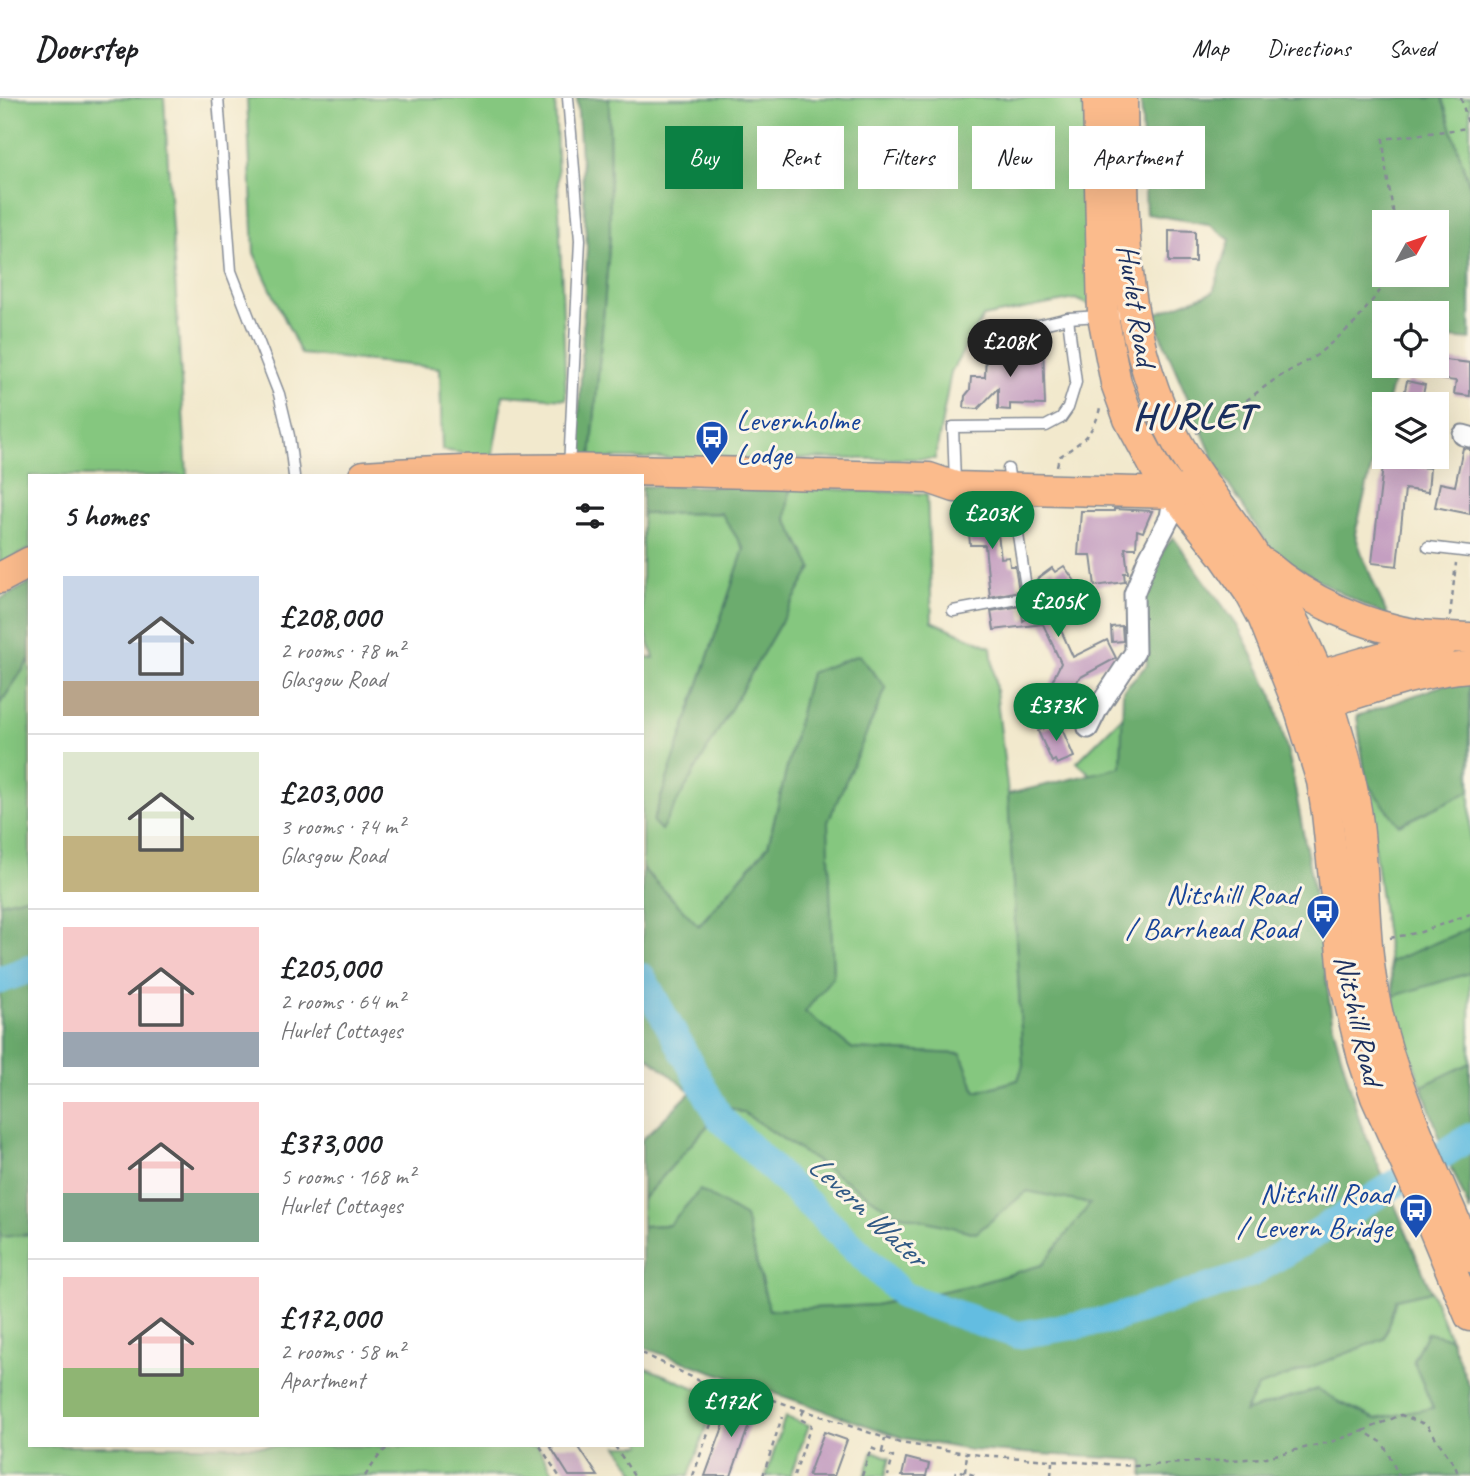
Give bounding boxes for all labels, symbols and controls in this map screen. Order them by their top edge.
text: Doorstep [35,27,136,69]
text: Map [1192,33,1229,63]
text: Directions [1267,33,1350,63]
text: Saved [1388,33,1435,63]
chip: Buy [665,126,743,189]
chip: Rent [757,126,844,189]
chip: Filters [858,126,958,189]
chip: New [972,126,1055,189]
chip: Apartment [1069,126,1205,189]
north arrow [1372,210,1449,287]
map controls [1372,210,1449,469]
street label: Hurlet Road [1109,242,1166,372]
button: locate [1372,301,1449,378]
pin: £208K [961,320,1059,379]
text: £208K [983,327,1037,356]
district label: HURLET [1133,392,1261,439]
button: layers [1372,392,1449,469]
place label: Levernholme Lodge [736,401,861,473]
bus stop icon: Levernholme Lodge [693,418,731,467]
pin: £203K [943,491,1041,551]
text: 5 homes [63,497,147,535]
icon: filters [571,497,609,535]
text: £203K [965,499,1019,528]
pin: £205K [1009,580,1107,639]
text: £205K [1032,587,1084,616]
text: £208,000 [280,598,380,636]
icon: home [119,604,203,688]
text: 2 rooms · 78 m² [280,636,404,665]
text: Glasgow Road [280,665,386,694]
pin: £373K [1007,684,1105,743]
text: £373K [1030,691,1083,720]
text: £203,000 [280,774,380,812]
icon: home [119,780,203,864]
text: 3 rooms · 74 m² [280,812,404,841]
text: Glasgow Road [280,841,386,870]
place label: Nitshill Road / Barrhead Road [1126,875,1302,947]
bus stop icon: Nitshill Road / Barrhead Road [1304,892,1342,941]
text: £205,000 [280,949,380,987]
street label: Nitshill Road [1326,951,1393,1093]
icon: home [119,955,203,1039]
text: 2 rooms · 64 m² [280,987,404,1016]
text: Hurlet Cottages [280,1016,402,1045]
text: £373,000 [280,1124,380,1162]
icon: home [119,1130,203,1214]
water label: Levern Water [800,1145,939,1279]
text: 5 rooms · 168 m² [280,1162,415,1191]
place label: Nitshill Road / Levern Bridge [1237,1174,1396,1246]
text: Hurlet Cottages [280,1191,402,1220]
bus stop icon: Nitshill Road / Levern Bridge [1397,1191,1435,1240]
text: £172,000 [280,1299,380,1337]
icon: home [119,1305,203,1389]
text: 2 rooms · 58 m² [280,1337,404,1366]
text: Apartment [280,1366,365,1395]
pin: £172K [682,1380,780,1439]
text: £172K [705,1387,758,1416]

